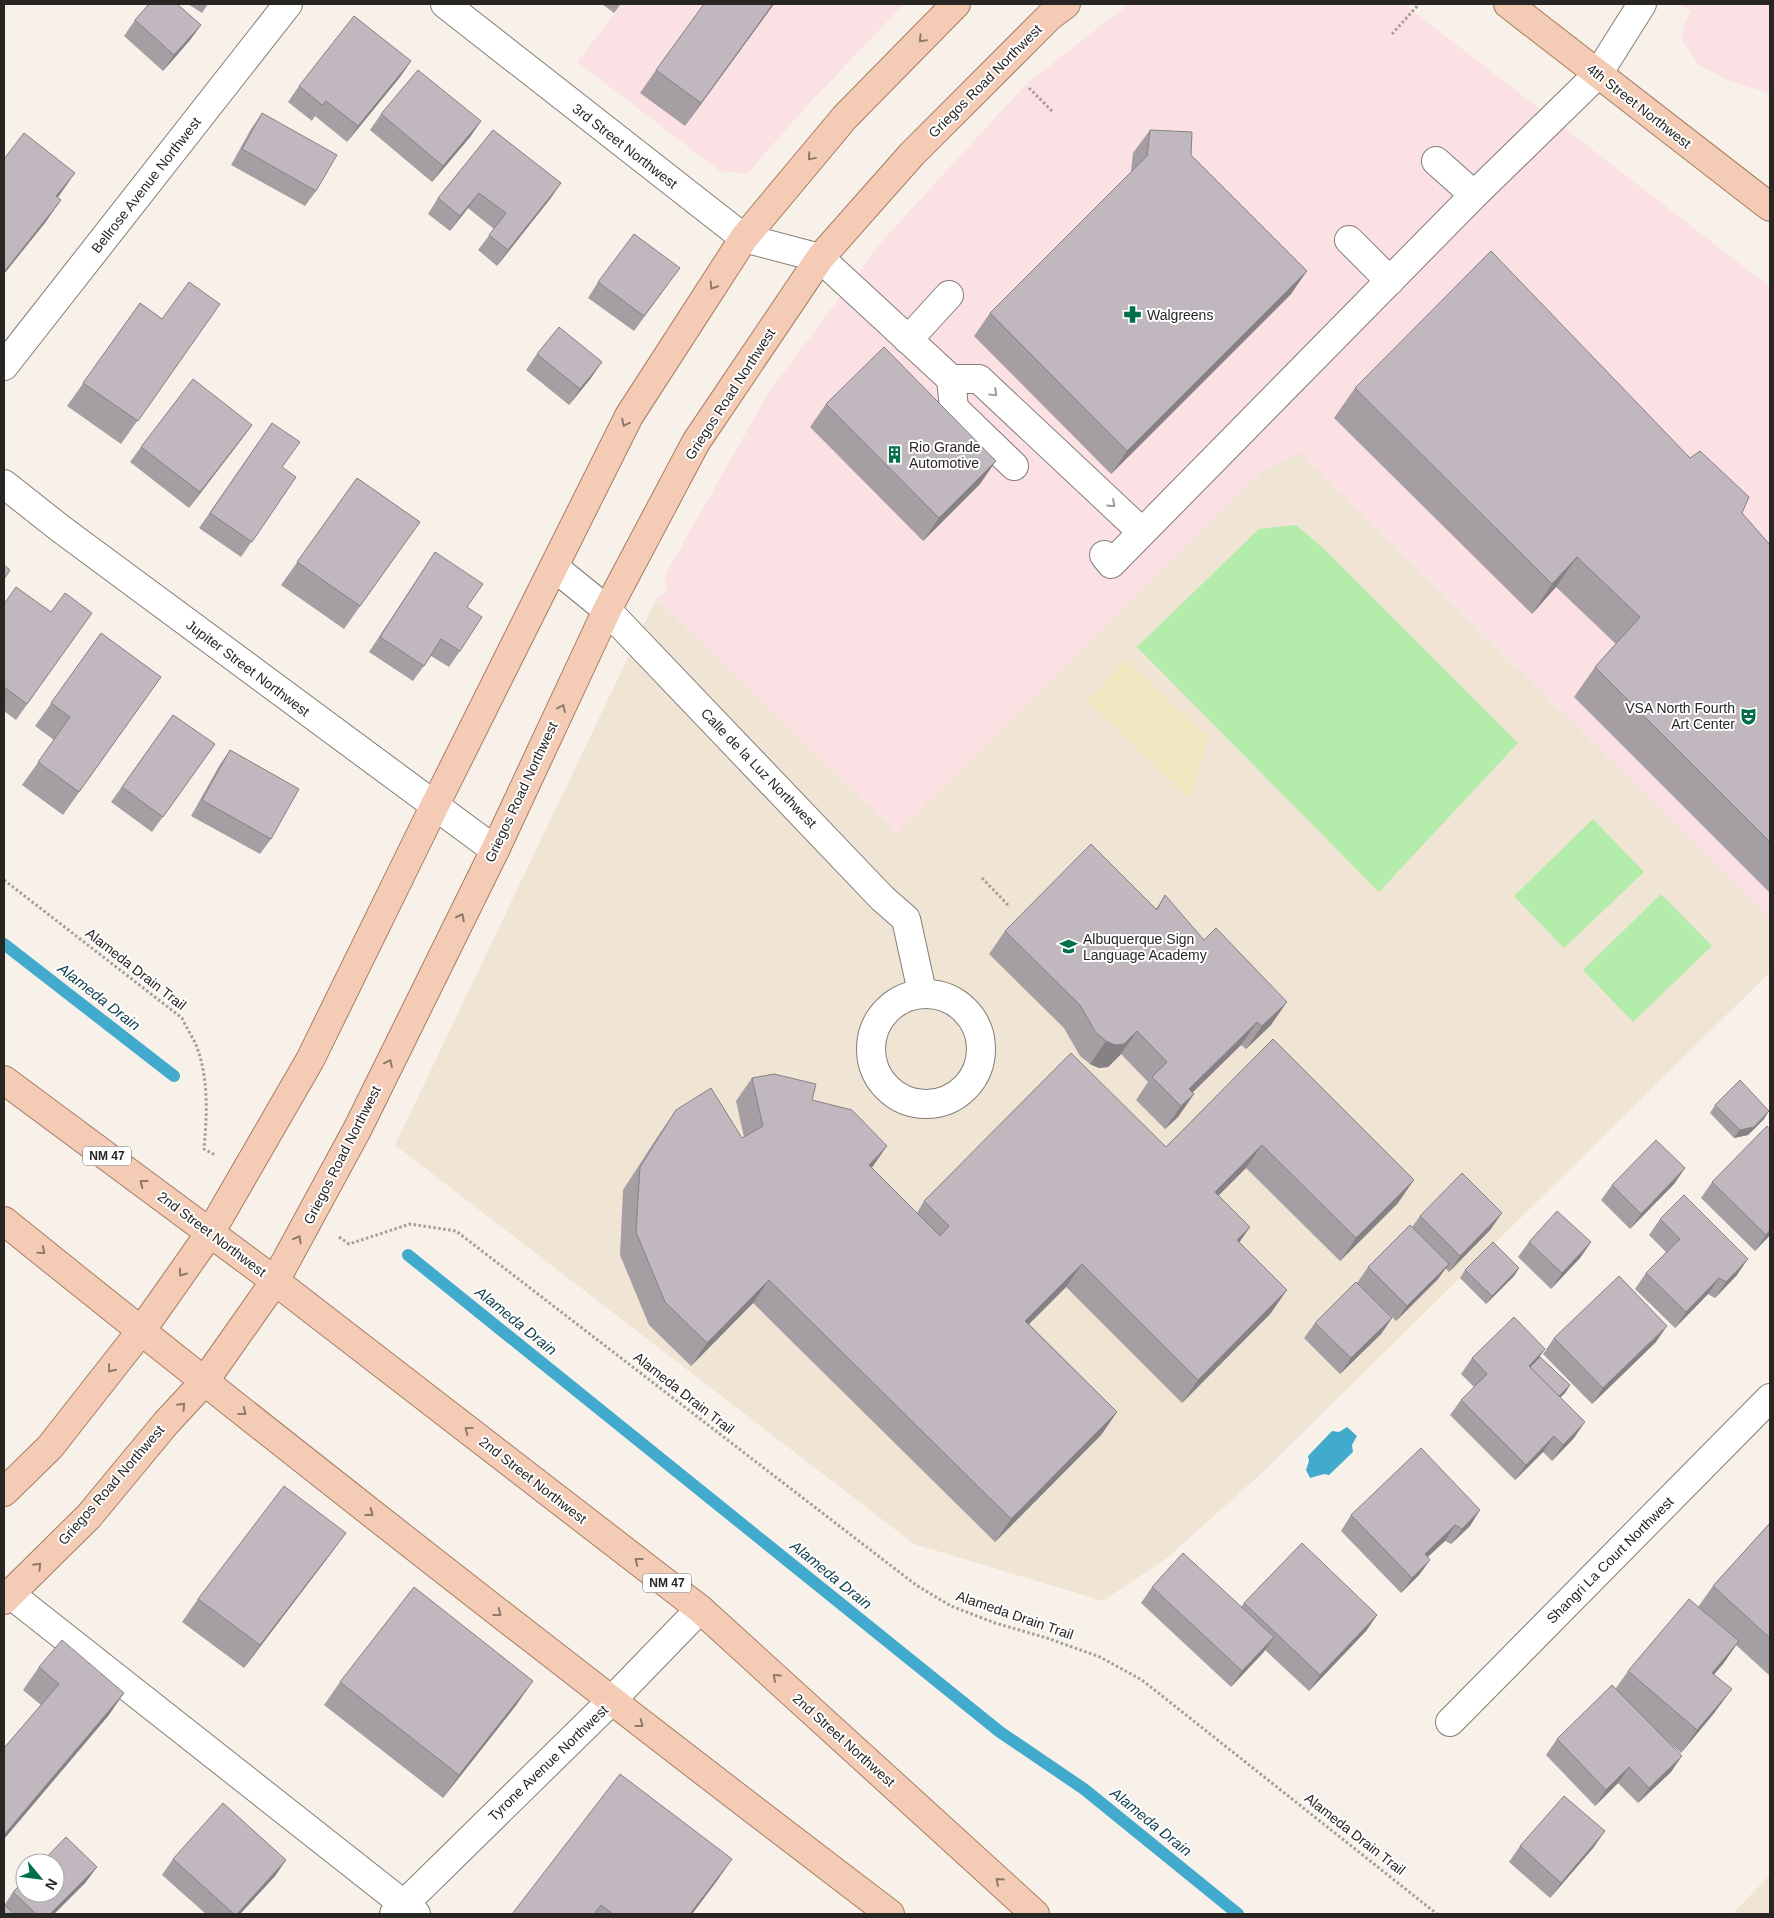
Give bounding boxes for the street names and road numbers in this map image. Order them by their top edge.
street label: Griegos Road Northwest [925,21,1045,141]
street label: 4th Street Northwest [1584,60,1694,152]
street label: 3rd Street Northwest [569,100,681,192]
street label: Bellrose Avenue Northwest [88,114,204,256]
street label: Griegos Road Northwest [682,325,779,463]
street label: Jupiter Street Northwest [183,616,313,720]
street label: Calle de la Luz Northwest [698,705,820,831]
street label: Griegos Road Northwest [481,719,561,865]
street label: Alameda Drain Trail [82,924,190,1014]
street label: Griegos Road Northwest [300,1083,384,1227]
road number: NM 47 [83,1146,131,1166]
street label: 2nd Street Northwest [155,1188,269,1280]
street label: Alameda Drain Trail [631,1349,737,1437]
street label: Griegos Road Northwest [55,1422,167,1548]
street label: 2nd Street Northwest [476,1433,590,1527]
street label: Shangri La Court Northwest [1543,1493,1677,1627]
road number: NM 47 [643,1574,691,1592]
street label: Alameda Drain Trail [954,1587,1076,1643]
street label: 2nd Street Northwest [790,1690,898,1790]
street label: Tyrone Avenue Northwest [485,1702,611,1824]
street label: Alameda Drain Trail [1302,1790,1408,1878]

